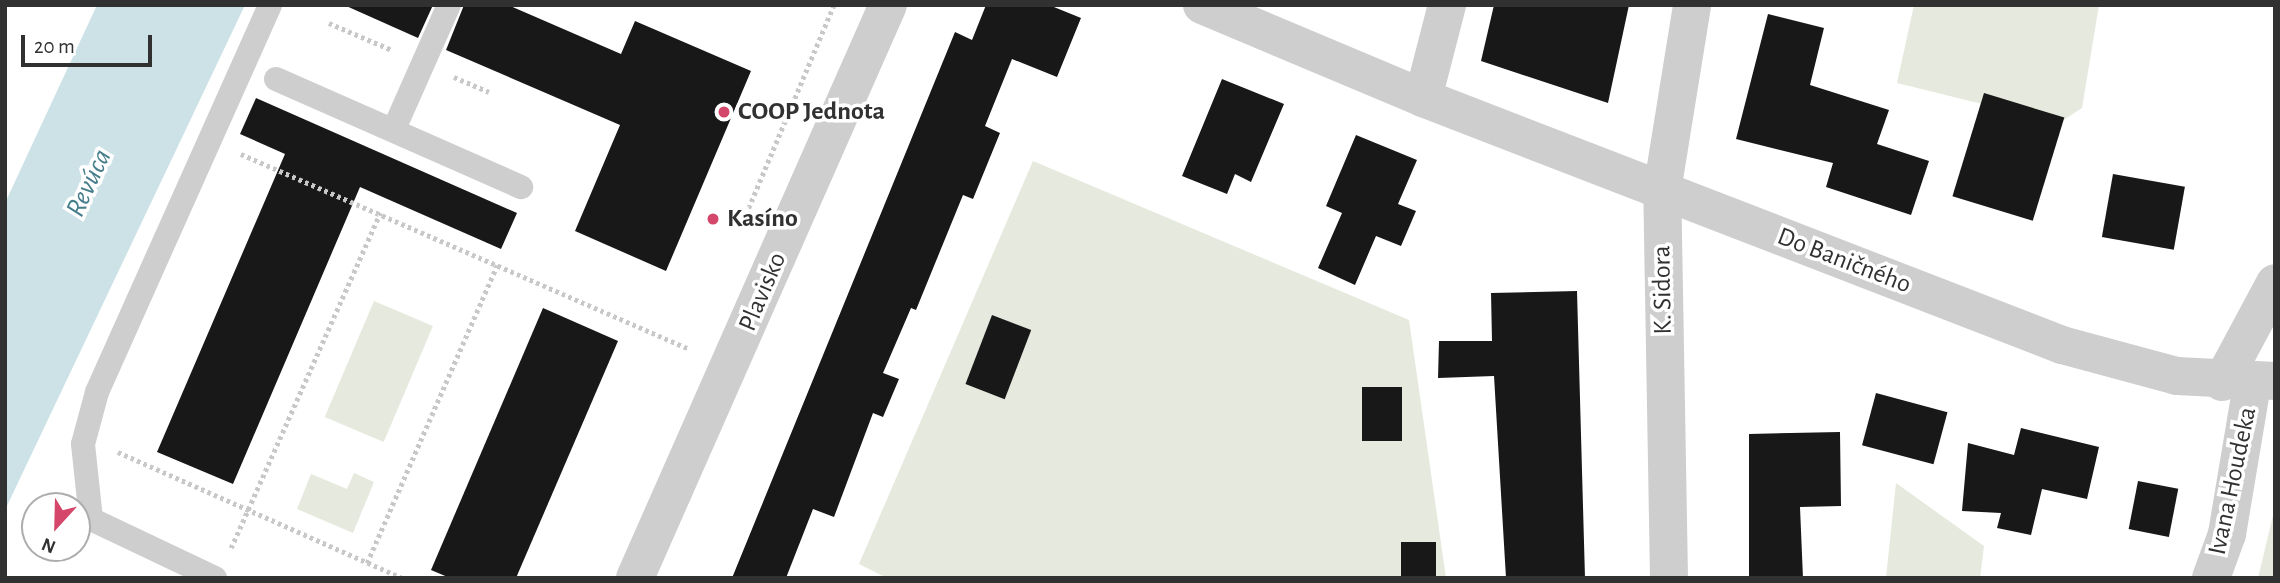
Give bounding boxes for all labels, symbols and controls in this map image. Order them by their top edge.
scale bar [24,21,156,65]
text: 20 m [34,36,75,57]
place label: COOP Jednota [738,96,885,128]
marker: COOP Jednota [716,104,732,120]
water label: Revúca [59,144,119,222]
place label: Kasíno [727,203,798,235]
marker: Kasíno [705,211,721,227]
street label: Do Baničného [1773,221,1915,301]
street label: K. Sidora [1647,245,1679,335]
street label: Plavisko [732,248,794,336]
street label: Ivana Houdeka [2202,404,2264,558]
north arrow [21,492,91,562]
text: N [39,534,58,556]

